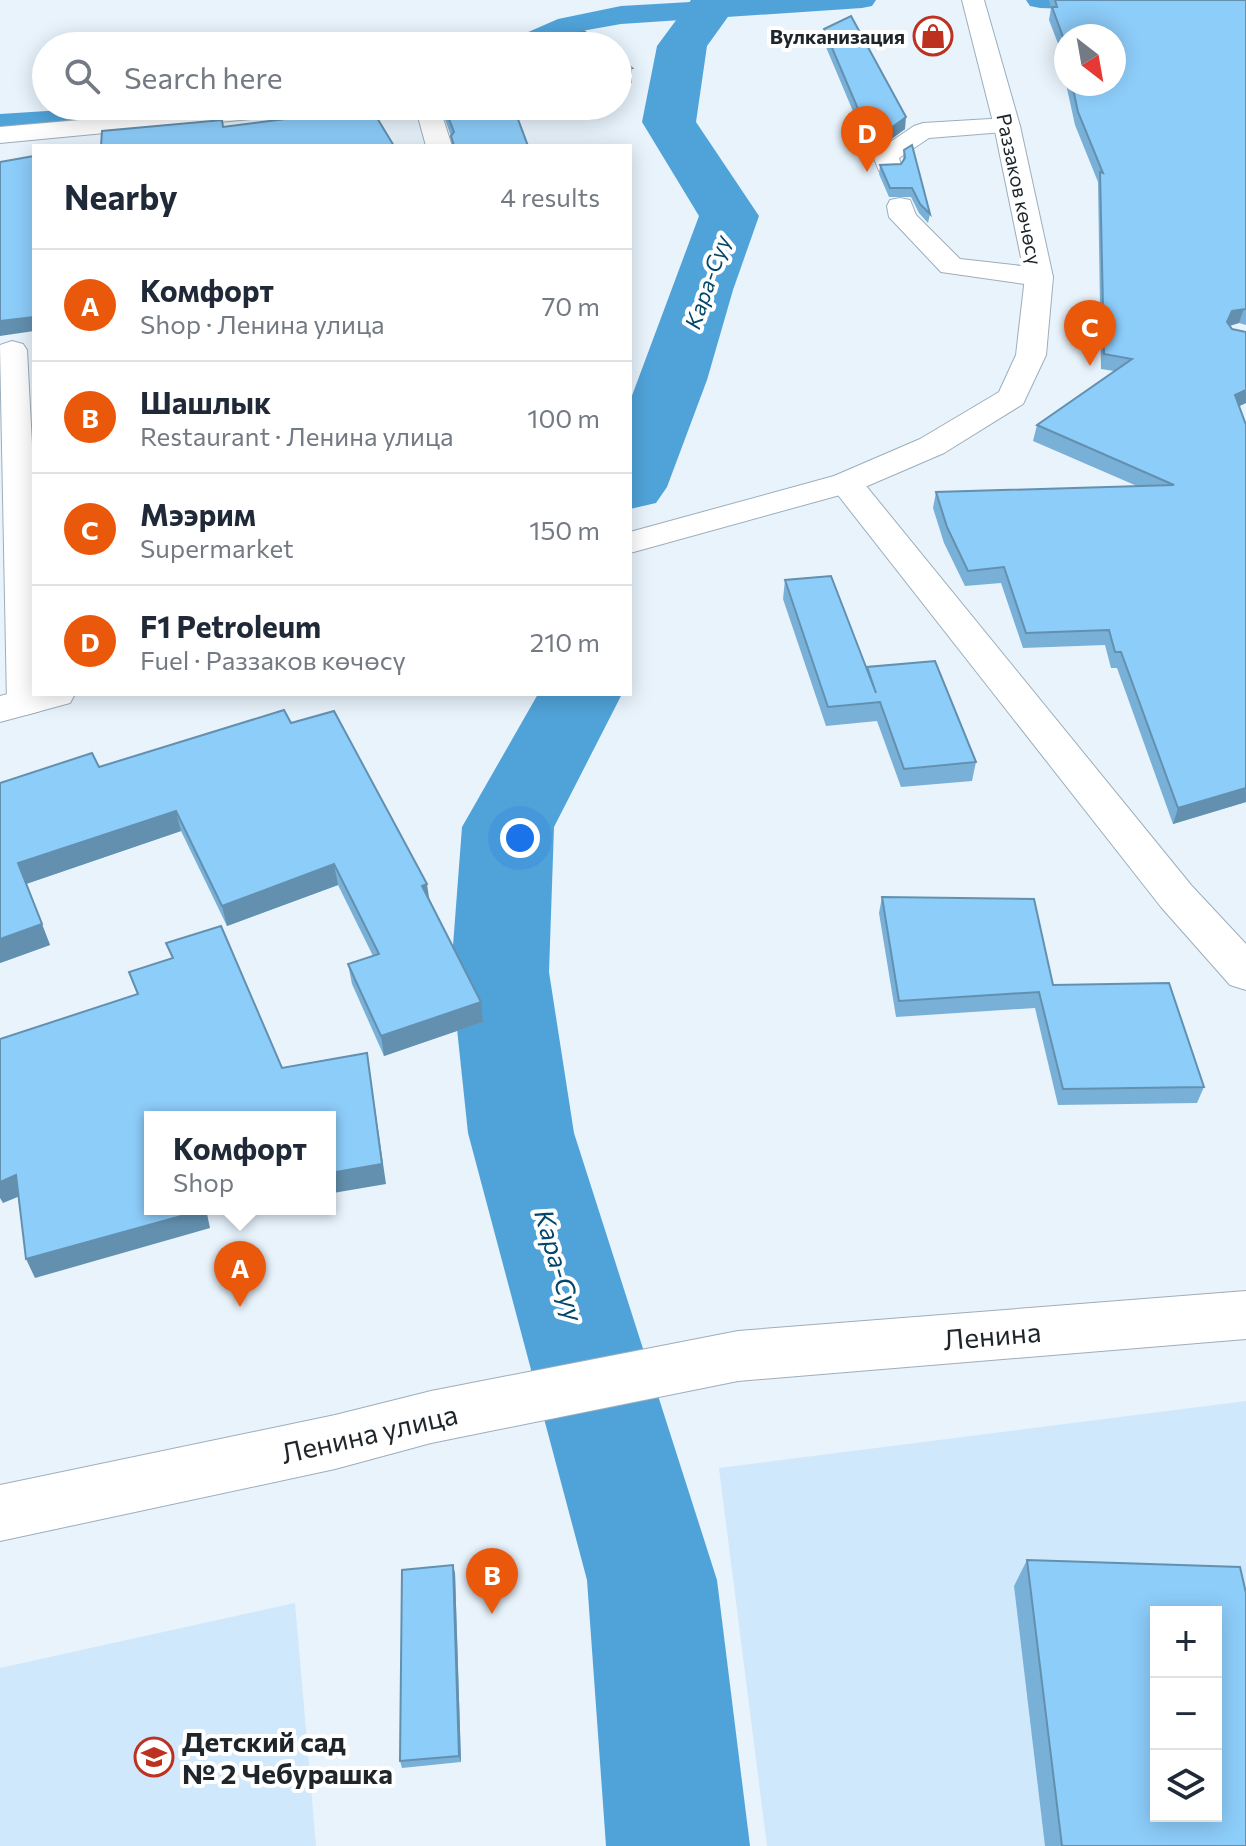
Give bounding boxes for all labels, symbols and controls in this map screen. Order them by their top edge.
shop icon: Вулканизация [912,15,954,57]
place label: Вулканизация [770,24,905,48]
north arrow [1054,24,1126,96]
search box [32,32,632,120]
icon: search [60,54,104,98]
text: Search here [124,58,283,95]
pin: D [841,106,893,172]
street label: Раззаков көчөсү [992,111,1048,267]
text: Nearby [64,175,178,217]
text: 4 results [500,181,600,212]
water label: Кара-Суу [678,231,736,332]
text: Комфорт [140,271,274,308]
text: A [81,290,99,321]
text: 70 m [542,290,600,321]
pin: C [1064,300,1116,366]
text: Shop · Ленина улица [140,308,385,339]
text: Шашлык [140,383,271,420]
text: B [81,402,99,433]
text: 100 m [527,402,600,433]
text: Restaurant · Ленина улица [140,420,454,451]
text: Мээрим [140,495,256,532]
text: C [81,514,99,545]
text: 150 m [529,514,600,545]
text: Supermarket [140,532,294,563]
text: F1 Petroleum [140,607,321,644]
text: D [80,626,100,657]
text: 210 m [530,626,600,657]
text: Fuel · Раззаков көчөсү [140,644,406,675]
your location [500,818,540,858]
popup [144,1111,336,1215]
text: Комфорт [173,1129,307,1166]
text: Shop [173,1166,234,1197]
water label: Кара-Суу [529,1206,591,1326]
pin: A [214,1241,266,1307]
street label: Ленина [942,1314,1042,1356]
street label: Ленина улица [277,1396,461,1470]
pin: B [466,1548,518,1614]
map controls [1150,1606,1222,1822]
button: + [1150,1606,1222,1678]
button: − [1150,1678,1222,1750]
place label: Детский сад № 2 Чебурашка [182,1724,393,1790]
school or university icon: Детский сад № 2 Чебурашка [133,1736,175,1778]
button: layers [1150,1750,1222,1822]

